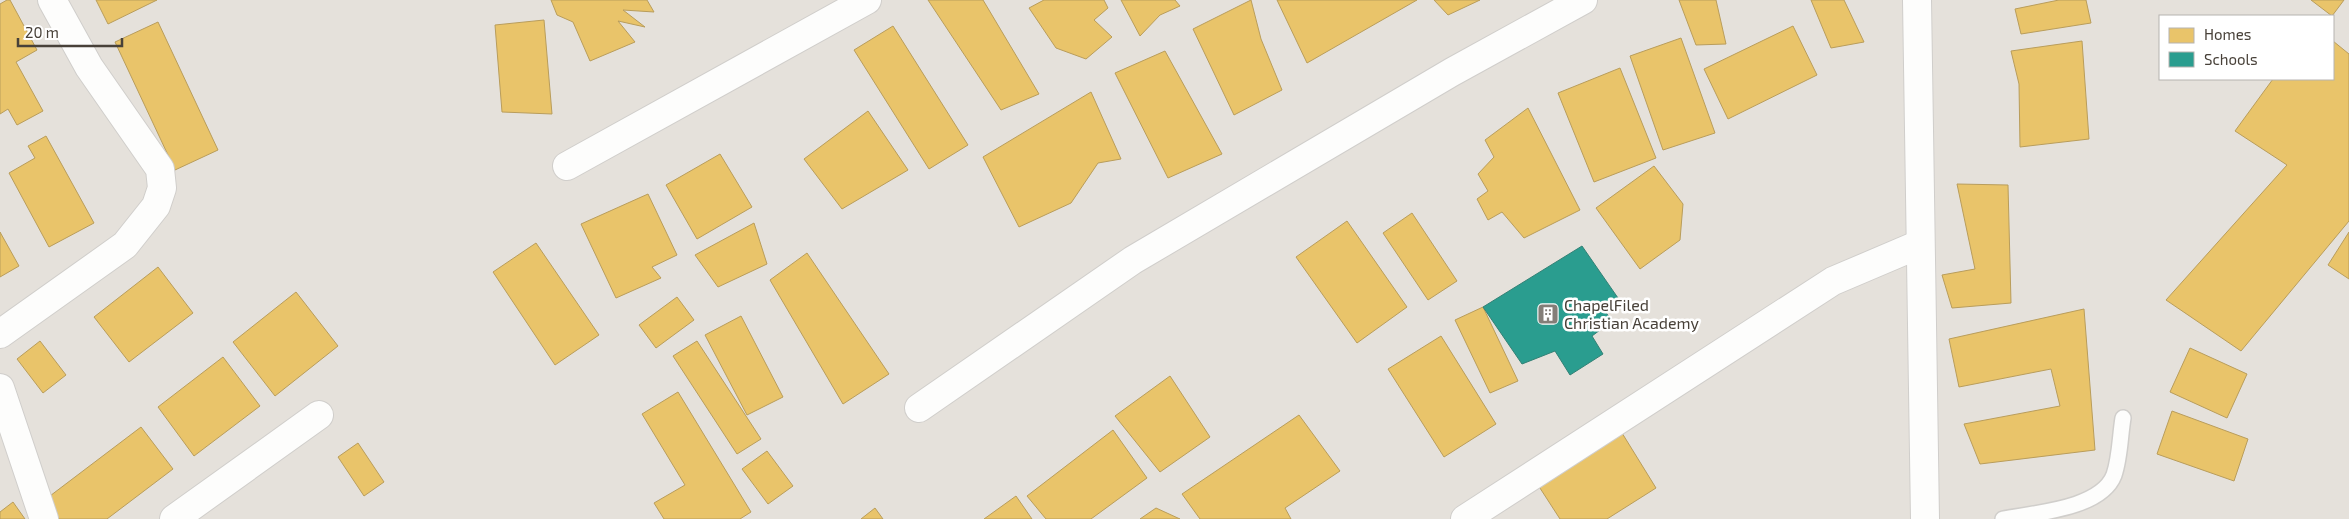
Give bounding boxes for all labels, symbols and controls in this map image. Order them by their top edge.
scale bar [18,15,121,47]
legend [2159,15,2334,80]
text: 20 m [25,23,59,41]
text: Homes [2204,25,2251,43]
text: Schools [2204,50,2258,68]
place label: ChapelFiled Christian Academy [1564,295,1700,332]
building icon: ChapelFiled Christian Academy [1536,302,1560,326]

